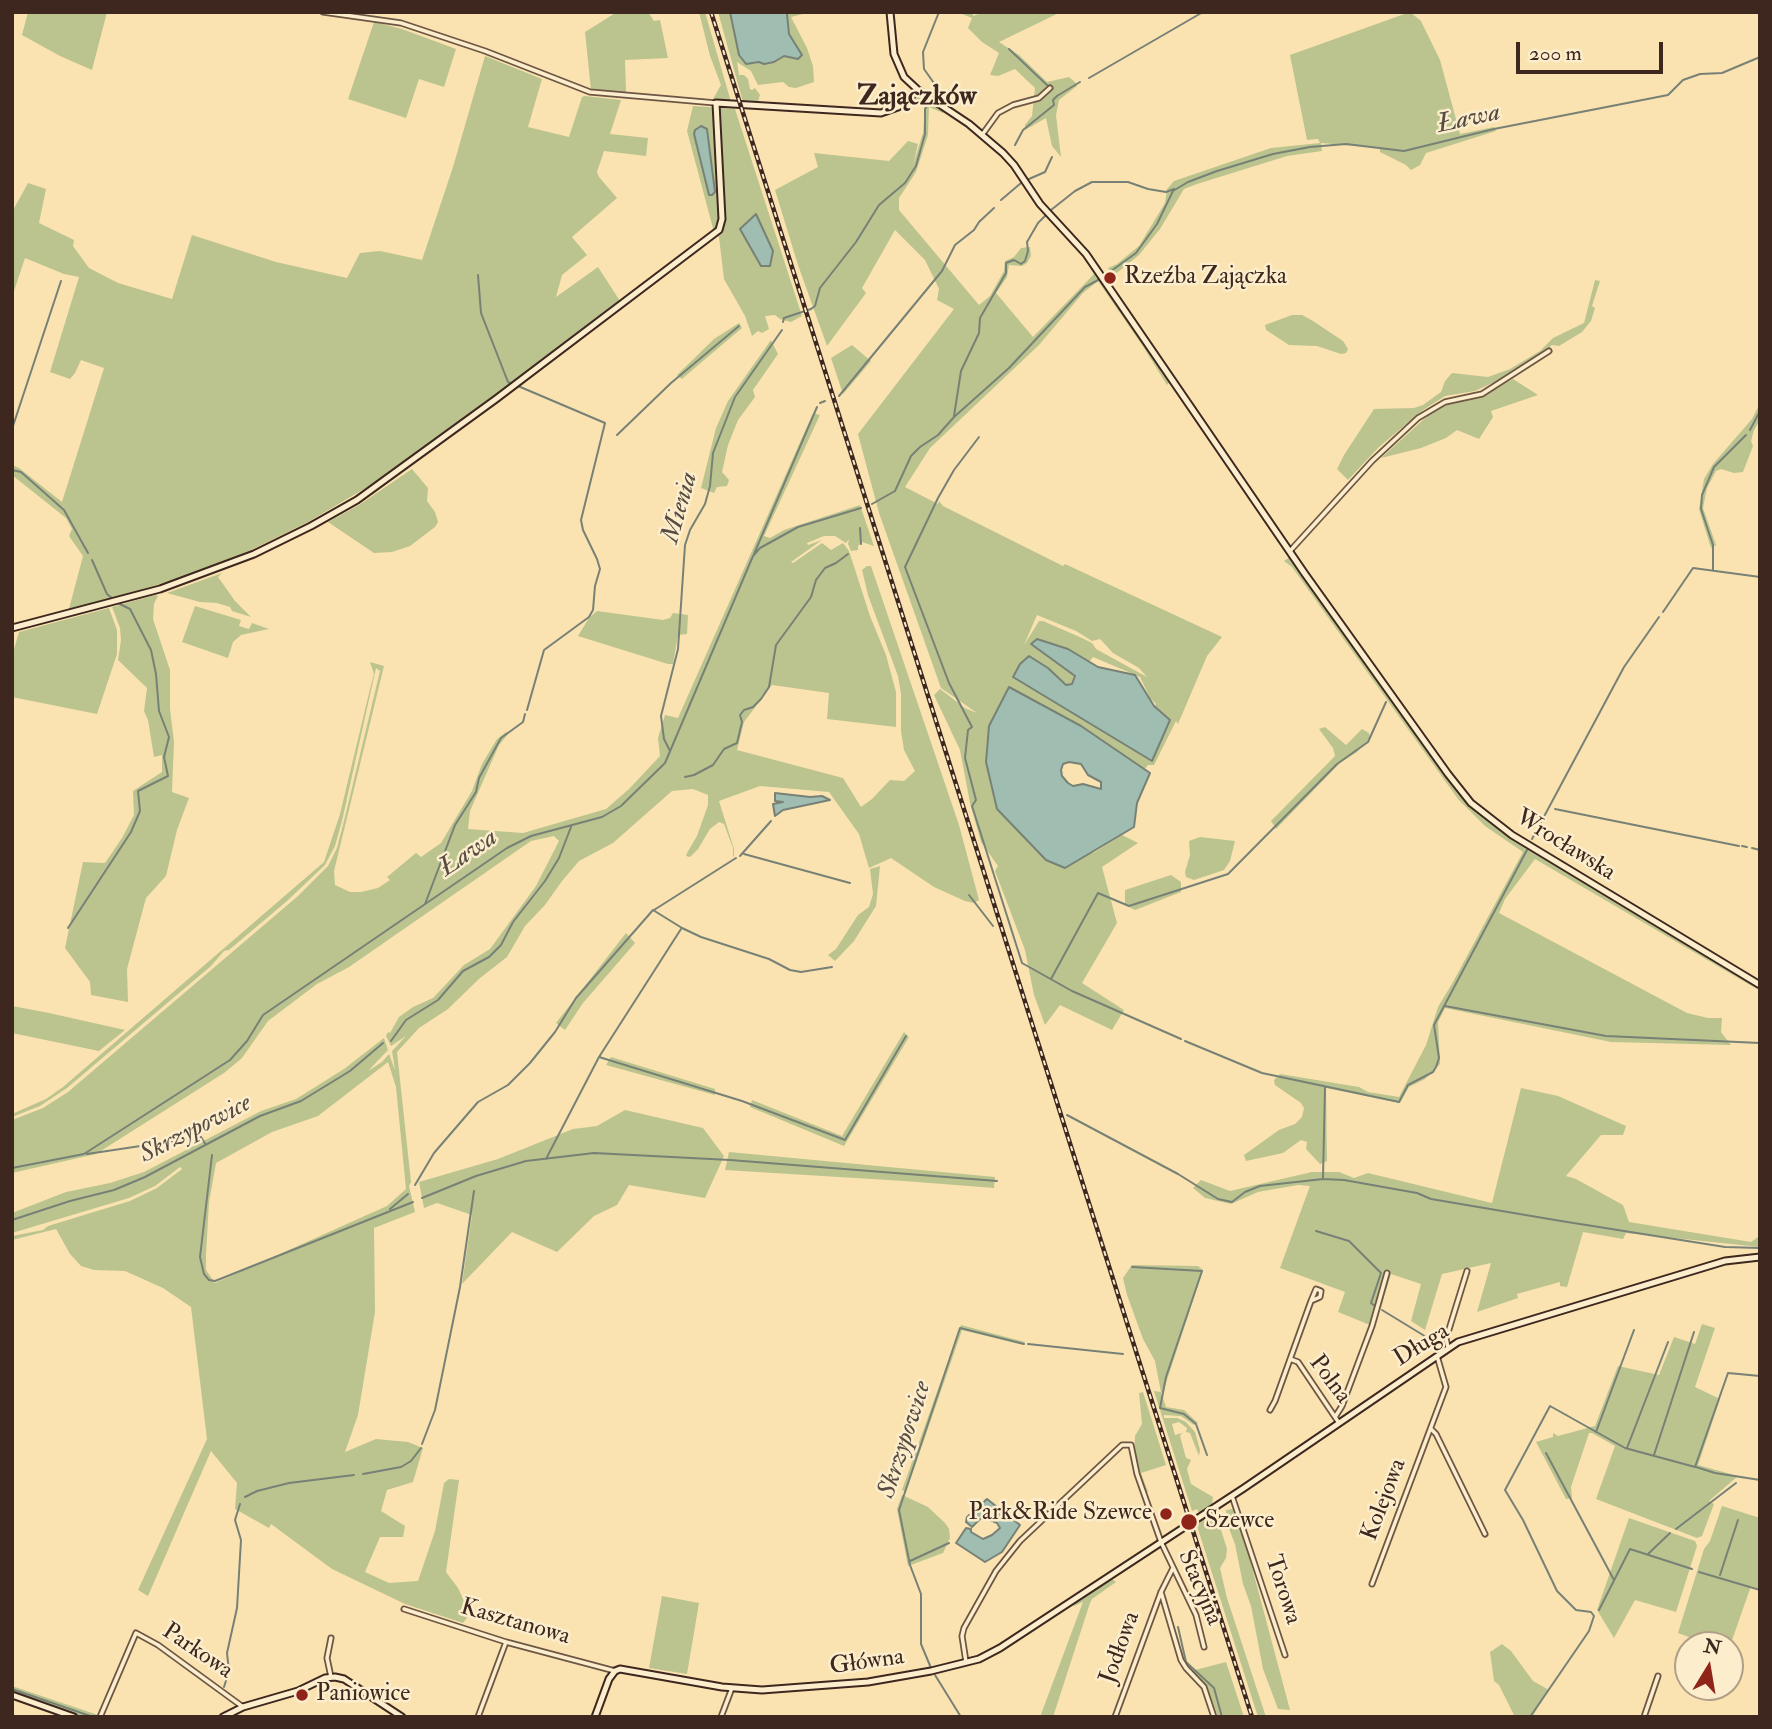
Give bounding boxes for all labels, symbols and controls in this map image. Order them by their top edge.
scale bar [1520,28,1667,72]
text: 200 m [1529,40,1582,67]
district label: Zajączków [858,81,976,115]
water label: Ława [1435,98,1503,142]
place label: Rzeźba Zajączka [1124,264,1287,292]
marker: Rzeźba Zajączka [1102,270,1118,286]
water label: Mienia [656,469,706,547]
street label: Wrocławska [1510,804,1620,888]
water label: Ława [434,823,504,885]
water label: Skrzypowice [135,1089,257,1171]
street label: Długa [1389,1318,1455,1374]
street label: Polna [1301,1350,1357,1410]
water label: Skrzypowice [872,1378,940,1502]
street label: Kolejowa [1356,1455,1414,1545]
place label: Park&Ride Szewce [969,1500,1152,1528]
marker: Park&Ride Szewce [1158,1506,1174,1522]
place label: Szewce [1205,1508,1274,1536]
marker: Szewce [1179,1512,1199,1532]
street label: Stacyjna [1170,1546,1228,1630]
street label: Torowa [1257,1552,1307,1628]
street label: Kasztanowa [457,1594,573,1652]
street label: Jodłowa [1095,1608,1147,1688]
street label: Parkowa [156,1618,238,1686]
north arrow [1674,1631,1744,1701]
text: N [1702,1634,1723,1661]
street label: Główna [828,1644,906,1682]
place label: Paniowice [316,1681,410,1709]
marker: Paniowice [294,1687,310,1703]

